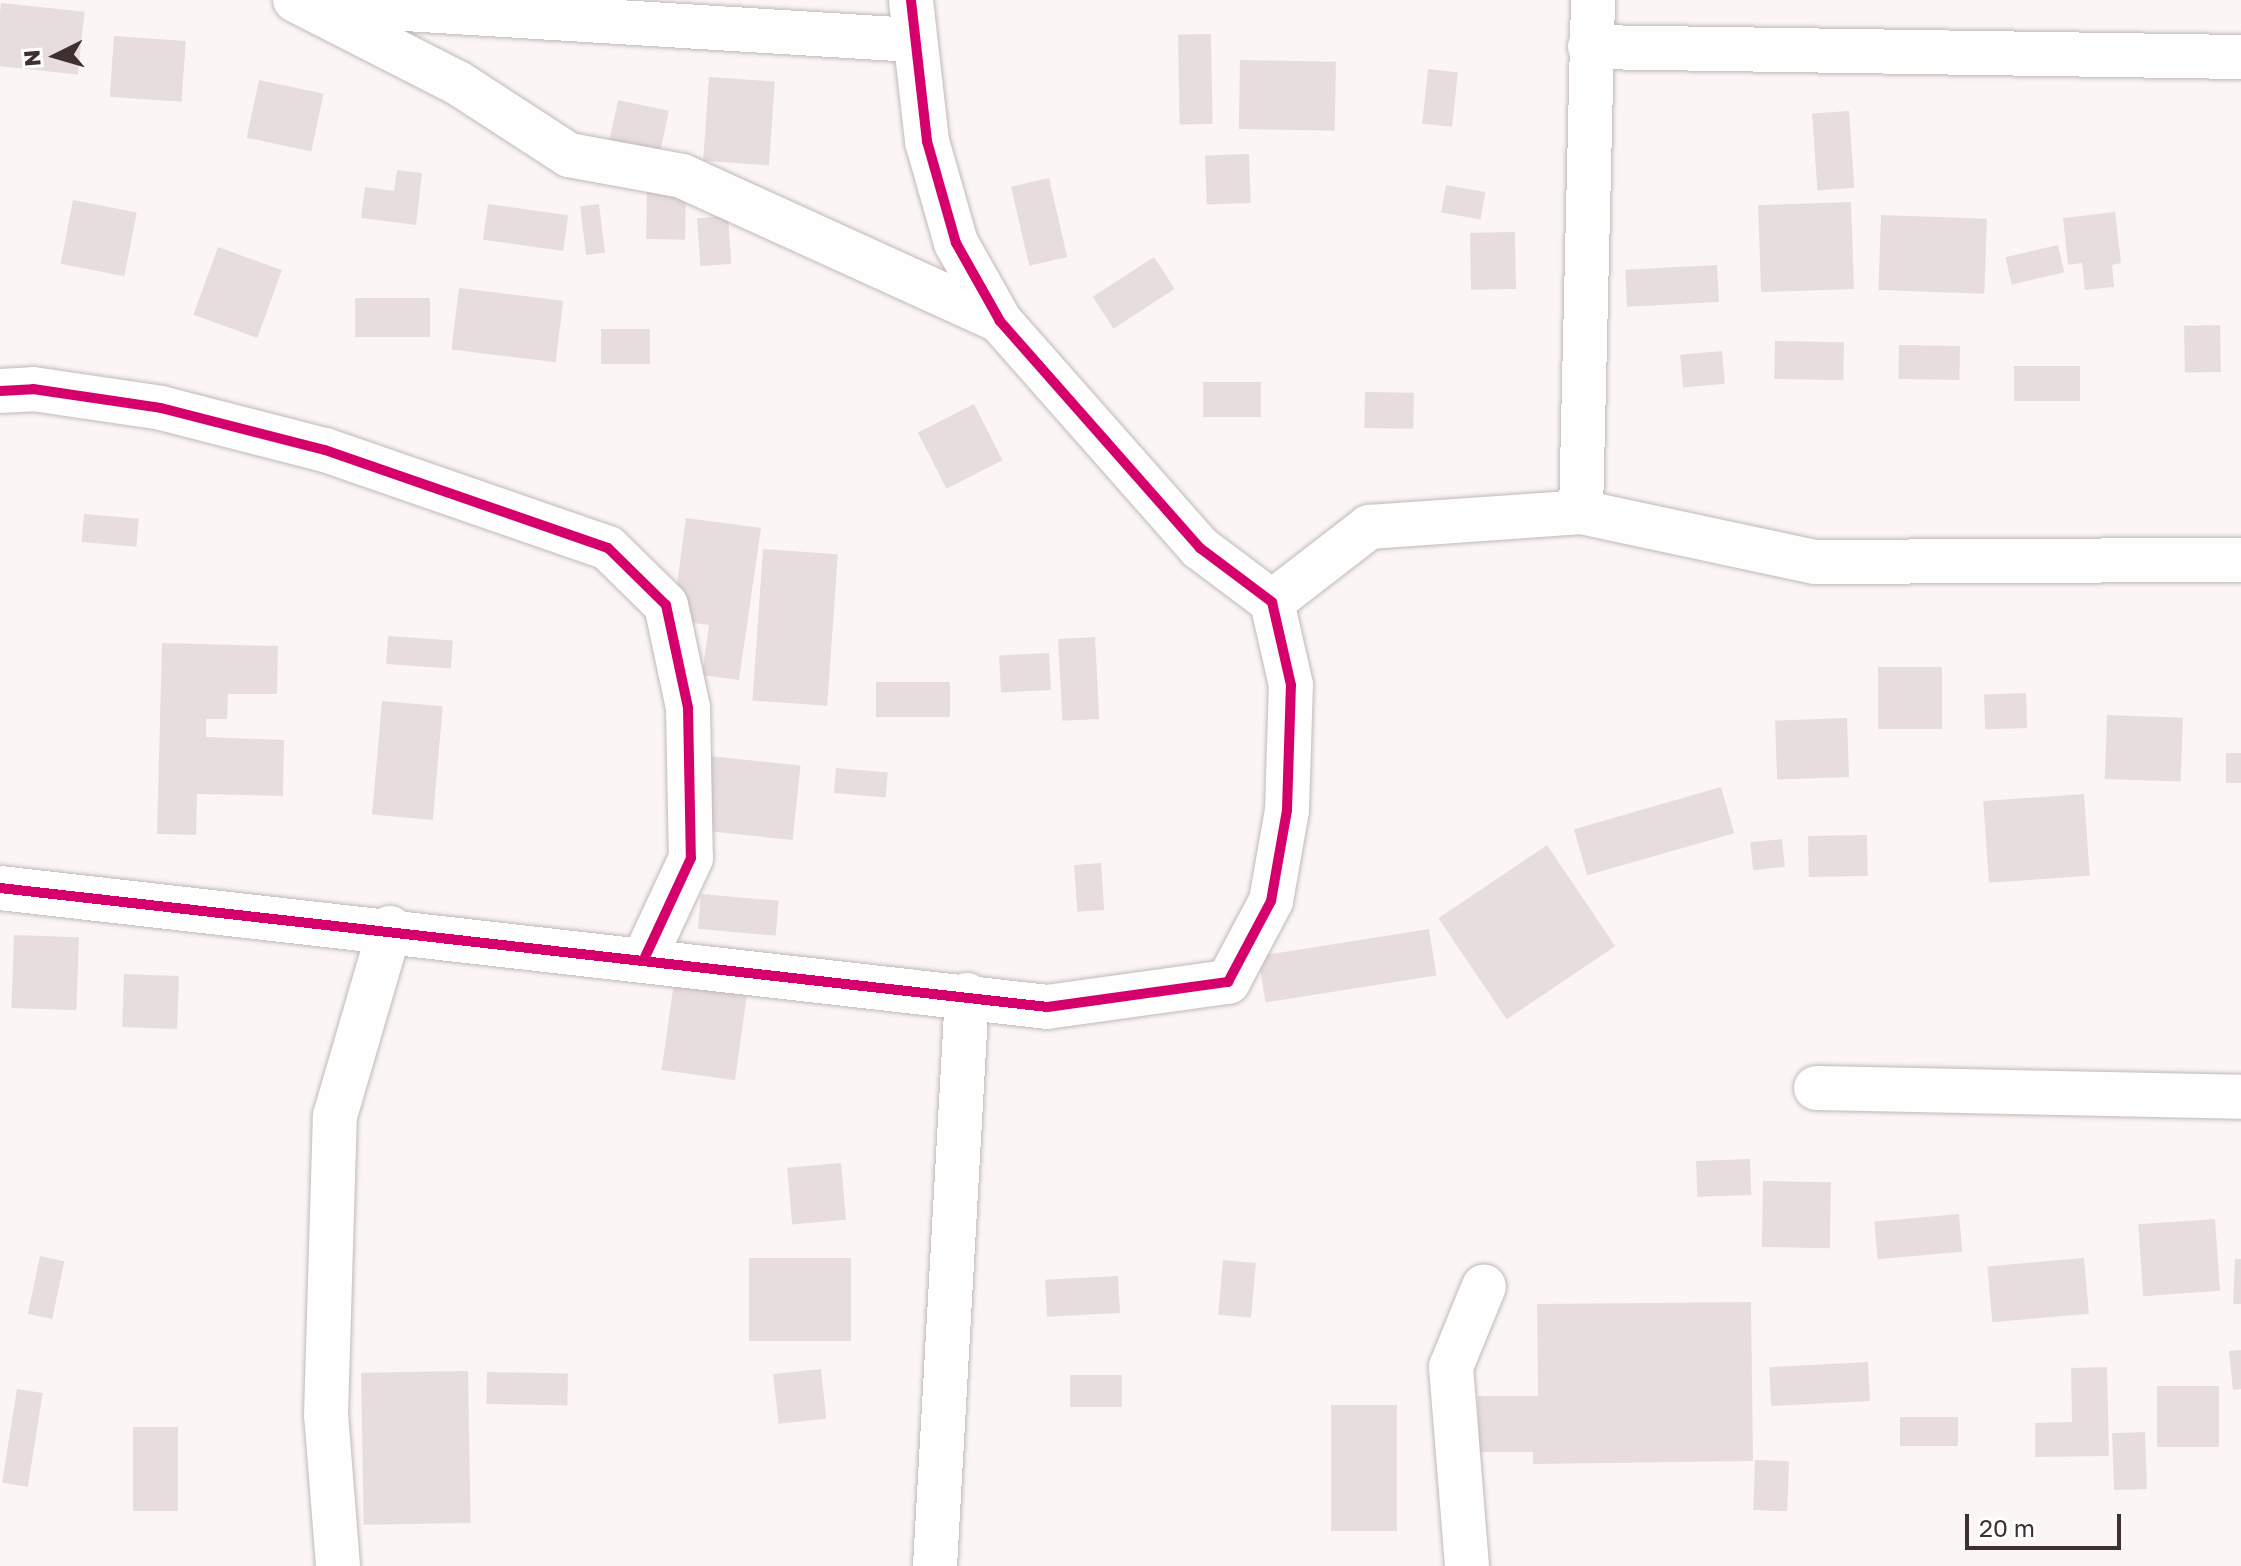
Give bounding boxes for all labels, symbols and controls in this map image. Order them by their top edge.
north arrow [16,16,96,96]
text: N [17,49,46,68]
scale bar [1969,1498,2125,1548]
text: 20 m [1979,1513,2035,1542]

